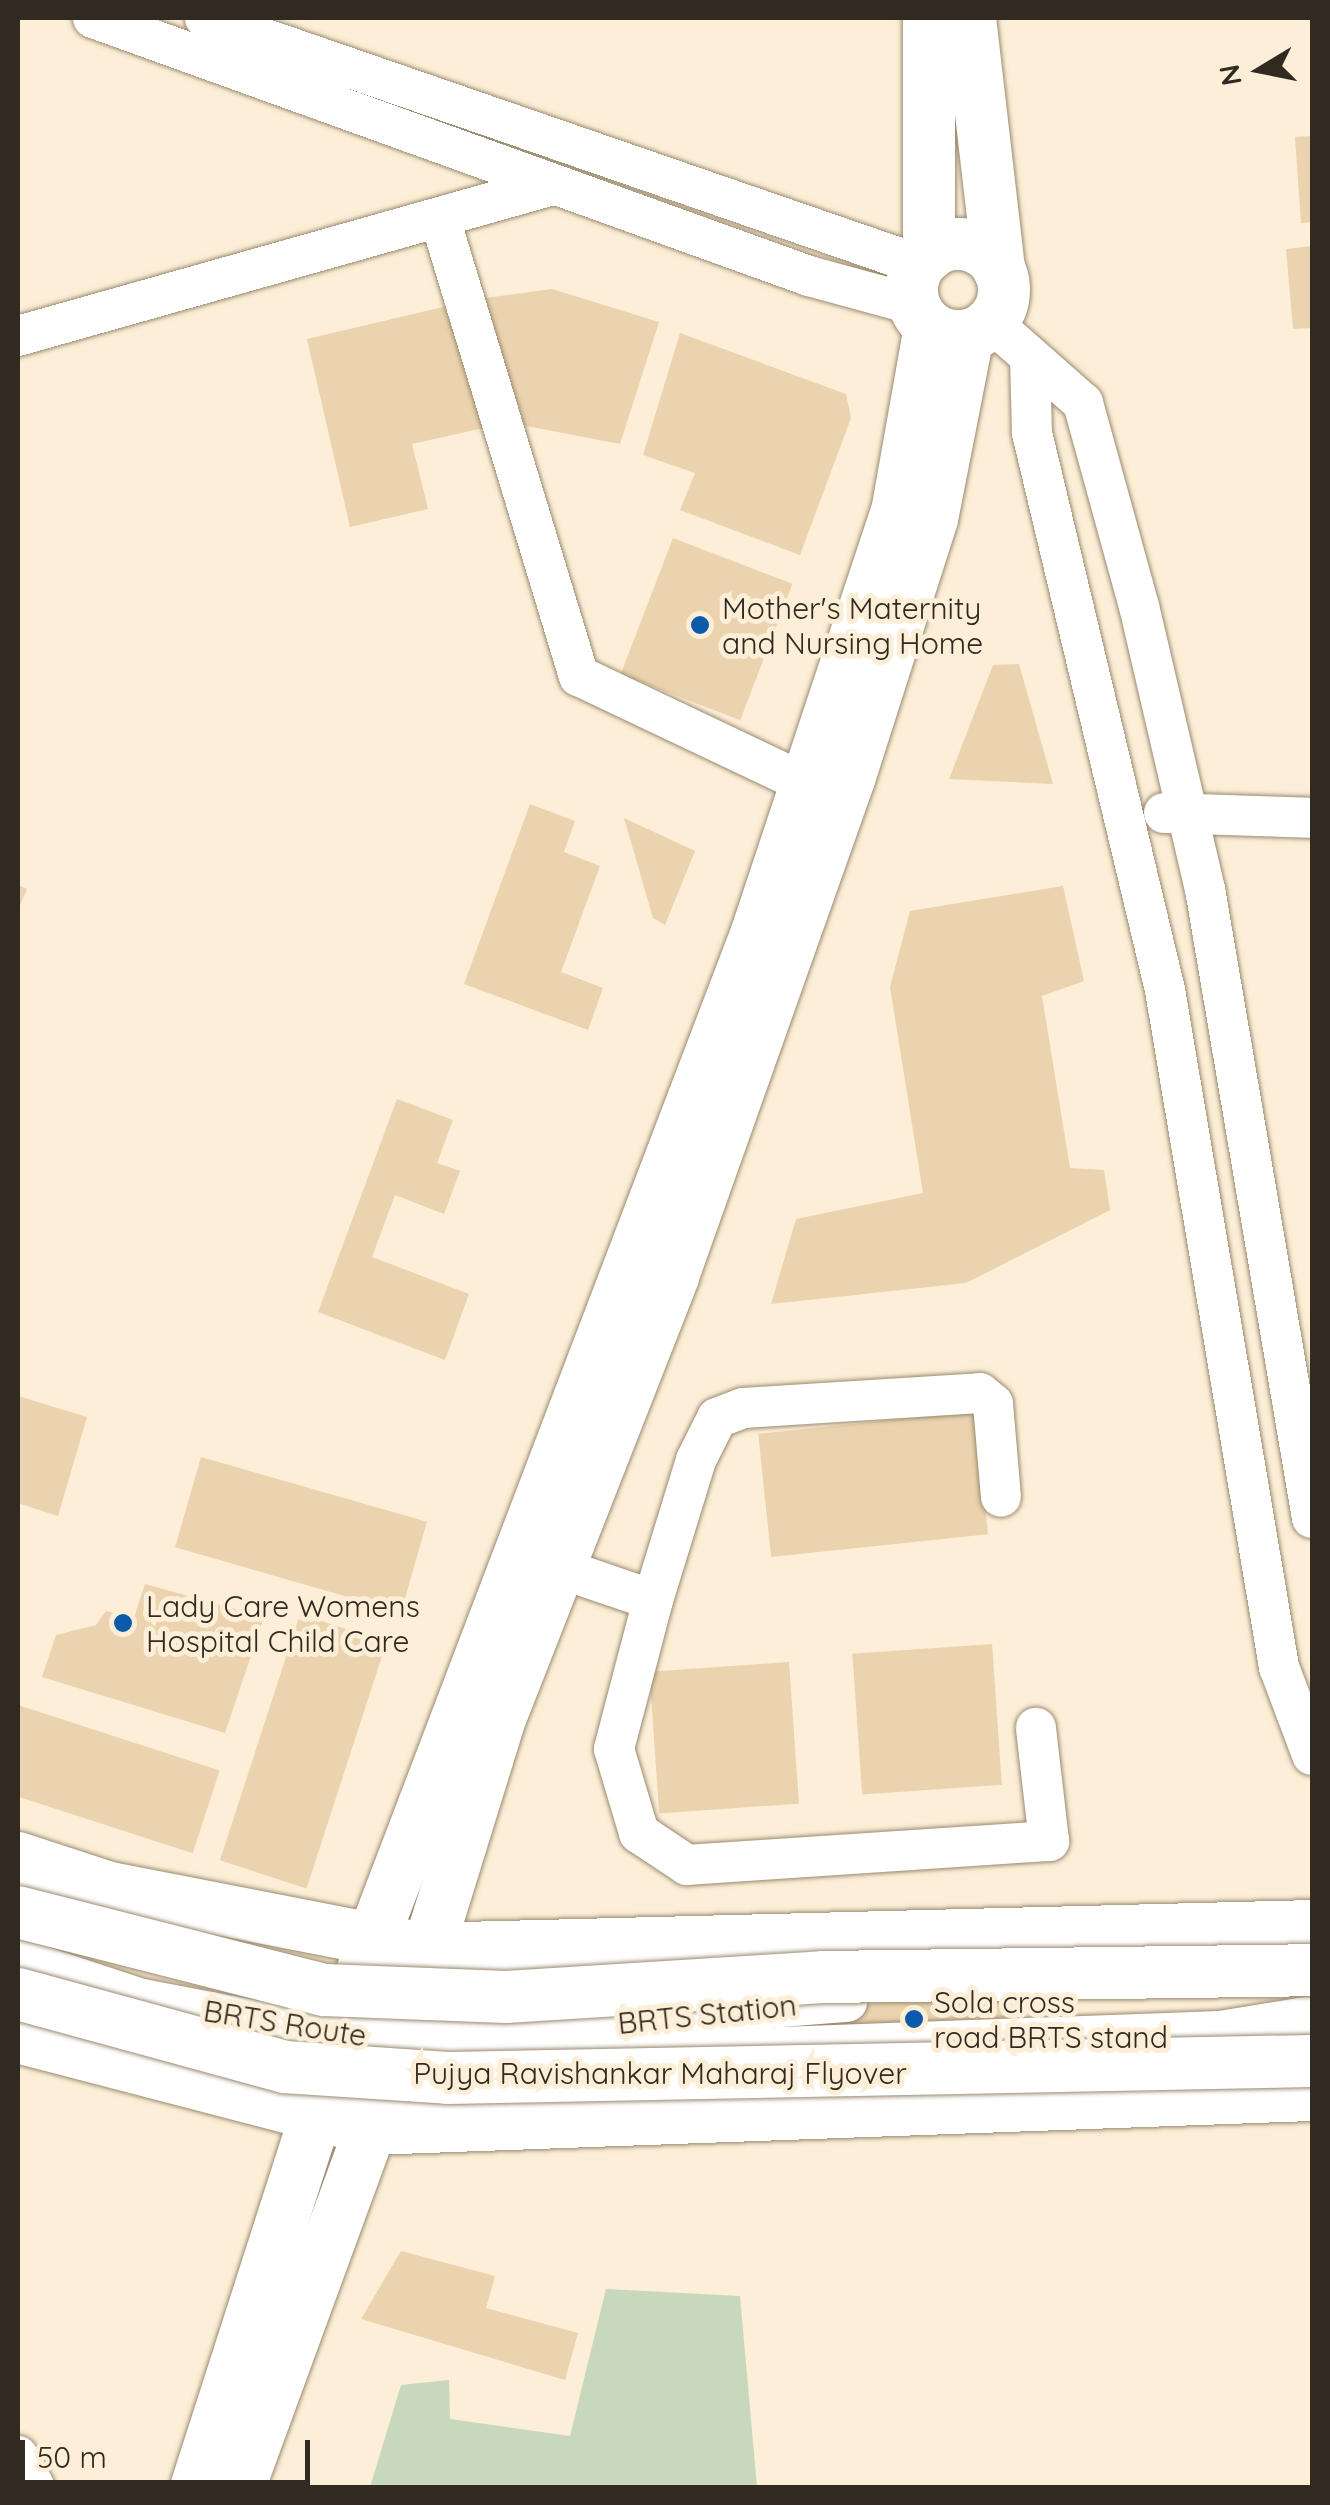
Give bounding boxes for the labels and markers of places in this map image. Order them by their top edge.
place label: Mother's Maternity and Nursing Home [722,590,983,660]
marker: Mother's Maternity and Nursing Home [687,612,713,638]
place label: Lady Care Womens Hospital Child Care [146,1588,420,1658]
marker: Lady Care Womens Hospital Child Care [110,1610,136,1636]
place label: Sola cross road BRTS stand [934,1984,1168,2054]
marker: Sola cross road BRTS stand [903,2008,925,2030]

